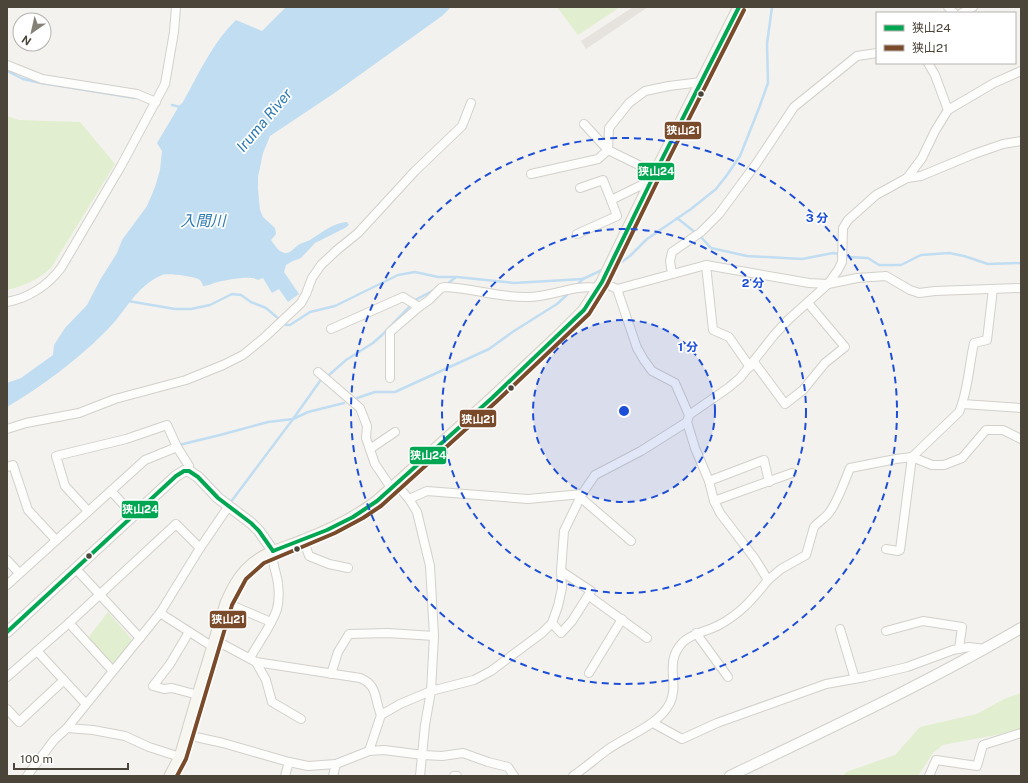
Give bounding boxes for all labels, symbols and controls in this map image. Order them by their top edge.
north arrow [12,12,52,52]
legend [876,12,1016,64]
text: 狭山24 [912,21,951,35]
text: N [19,33,33,48]
text: 狭山21 [912,41,948,55]
water label: Iruma River [233,85,295,155]
unlabelled marker [696,89,706,99]
line badge: 狭山21 [664,121,702,140]
text: 狭山21 [666,124,700,136]
line badge: 狭山24 [637,162,675,181]
text: 狭山24 [638,165,674,177]
text: 3 分 [806,211,828,225]
water label: 入間川 [180,212,227,229]
text: 2 分 [742,276,764,290]
text: 1 分 [678,340,698,354]
unlabelled marker [506,383,516,393]
centre of rings [617,404,631,418]
line badge: 狭山21 [459,409,497,428]
text: 狭山21 [461,413,495,425]
line badge: 狭山24 [409,446,447,465]
text: 狭山24 [410,449,446,461]
line badge: 狭山24 [121,500,159,519]
text: 狭山24 [122,503,158,515]
unlabelled marker [292,544,302,554]
unlabelled marker [84,551,94,561]
line badge: 狭山21 [209,610,247,629]
text: 狭山21 [211,613,245,625]
scale bar [14,745,128,771]
text: 100 m [20,752,53,766]

